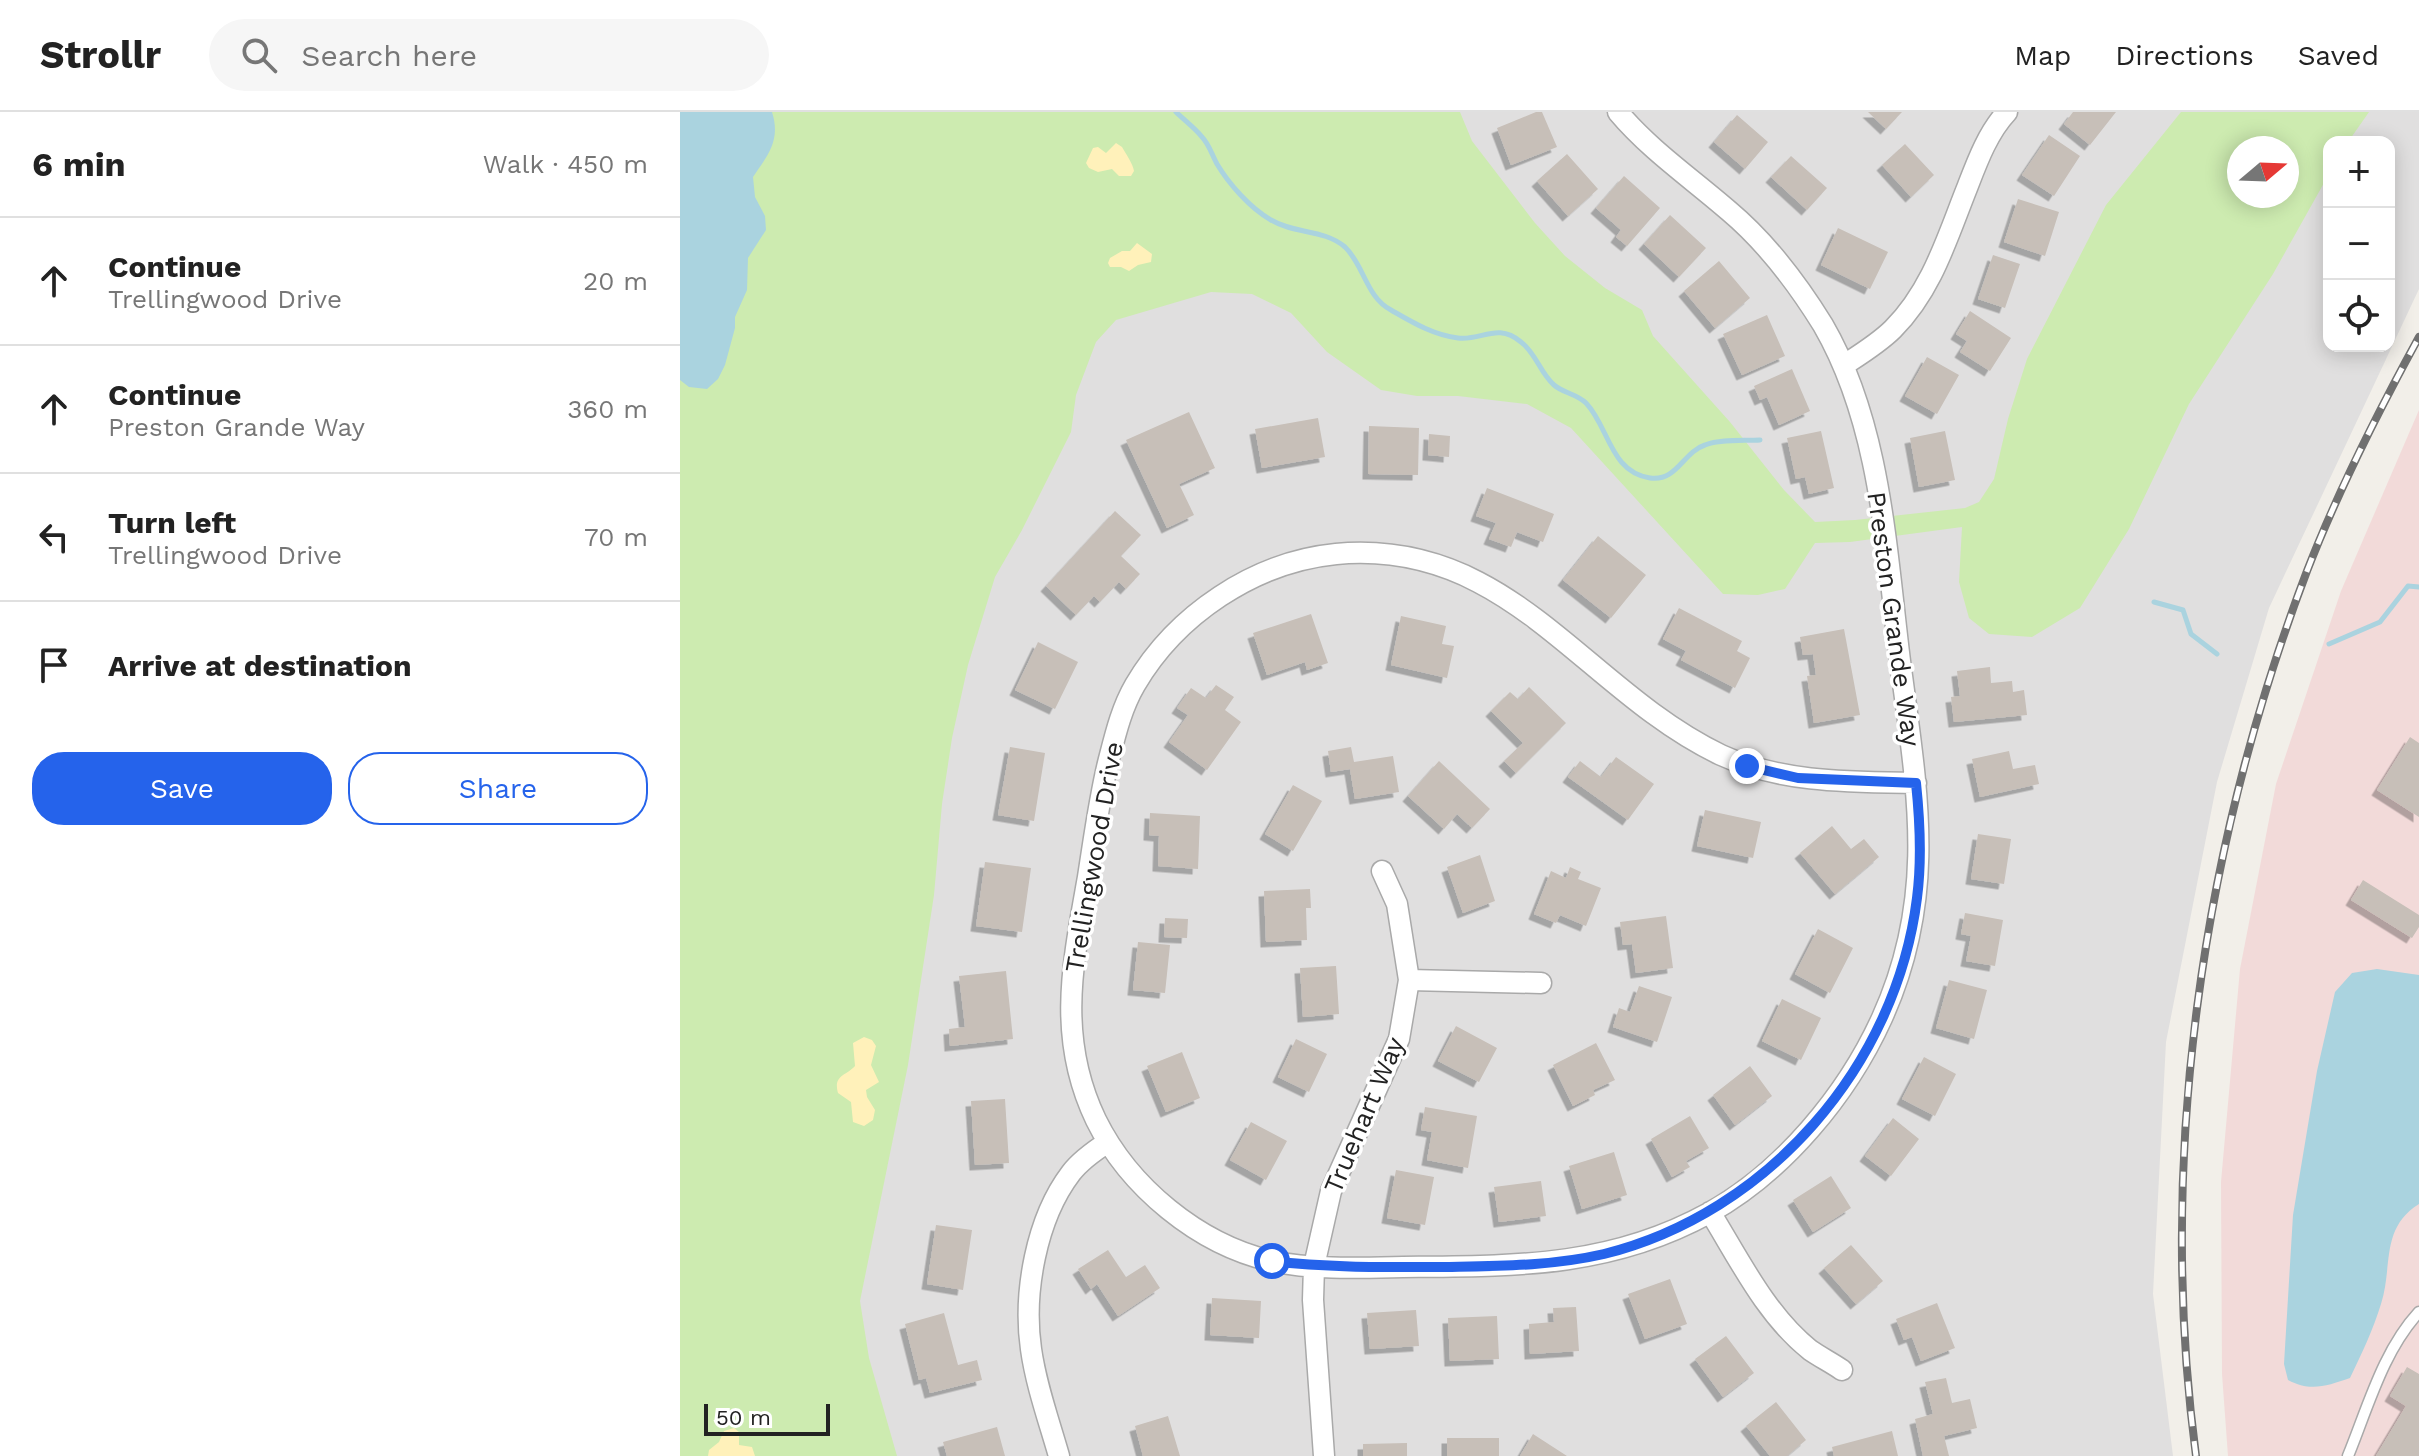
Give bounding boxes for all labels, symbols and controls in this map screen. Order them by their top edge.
search box [209,19,769,91]
text: Strollr [40,33,161,77]
icon: search [237,33,281,77]
text: Search here [301,38,477,73]
text: Map [2014,39,2071,72]
text: Directions [2115,39,2254,72]
text: Saved [2298,39,2379,72]
north arrow [2227,136,2299,208]
map controls [2323,136,2395,352]
button: + [2323,136,2395,208]
text: 6 min [32,144,126,184]
text: Walk · 450 m [483,149,648,179]
button: − [2323,208,2395,280]
text: Continue [108,249,241,284]
icon: ahead [32,259,76,303]
text: 20 m [583,266,648,296]
button: locate [2323,280,2395,352]
text: Trellingwood Drive [108,284,342,314]
text: Continue [108,377,241,412]
icon: ahead [32,387,76,431]
text: 360 m [567,394,648,424]
text: Preston Grande Way [108,412,365,442]
street label: Preston Grande Way [1861,490,1927,749]
text: Turn left [108,505,236,540]
icon: left [32,515,76,559]
text: 70 m [584,522,648,552]
text: Trellingwood Drive [108,540,342,570]
icon: arrive [32,643,76,687]
text: Arrive at destination [108,648,412,683]
street label: Trellingwood Drive [1059,739,1129,975]
route end [1729,748,1765,784]
button: Save [32,752,332,825]
button: Share [348,752,648,825]
street label: Truehart Way [1318,1032,1411,1198]
route start [1254,1243,1290,1279]
scale bar [704,1400,830,1436]
text: 50 m [716,1405,771,1430]

